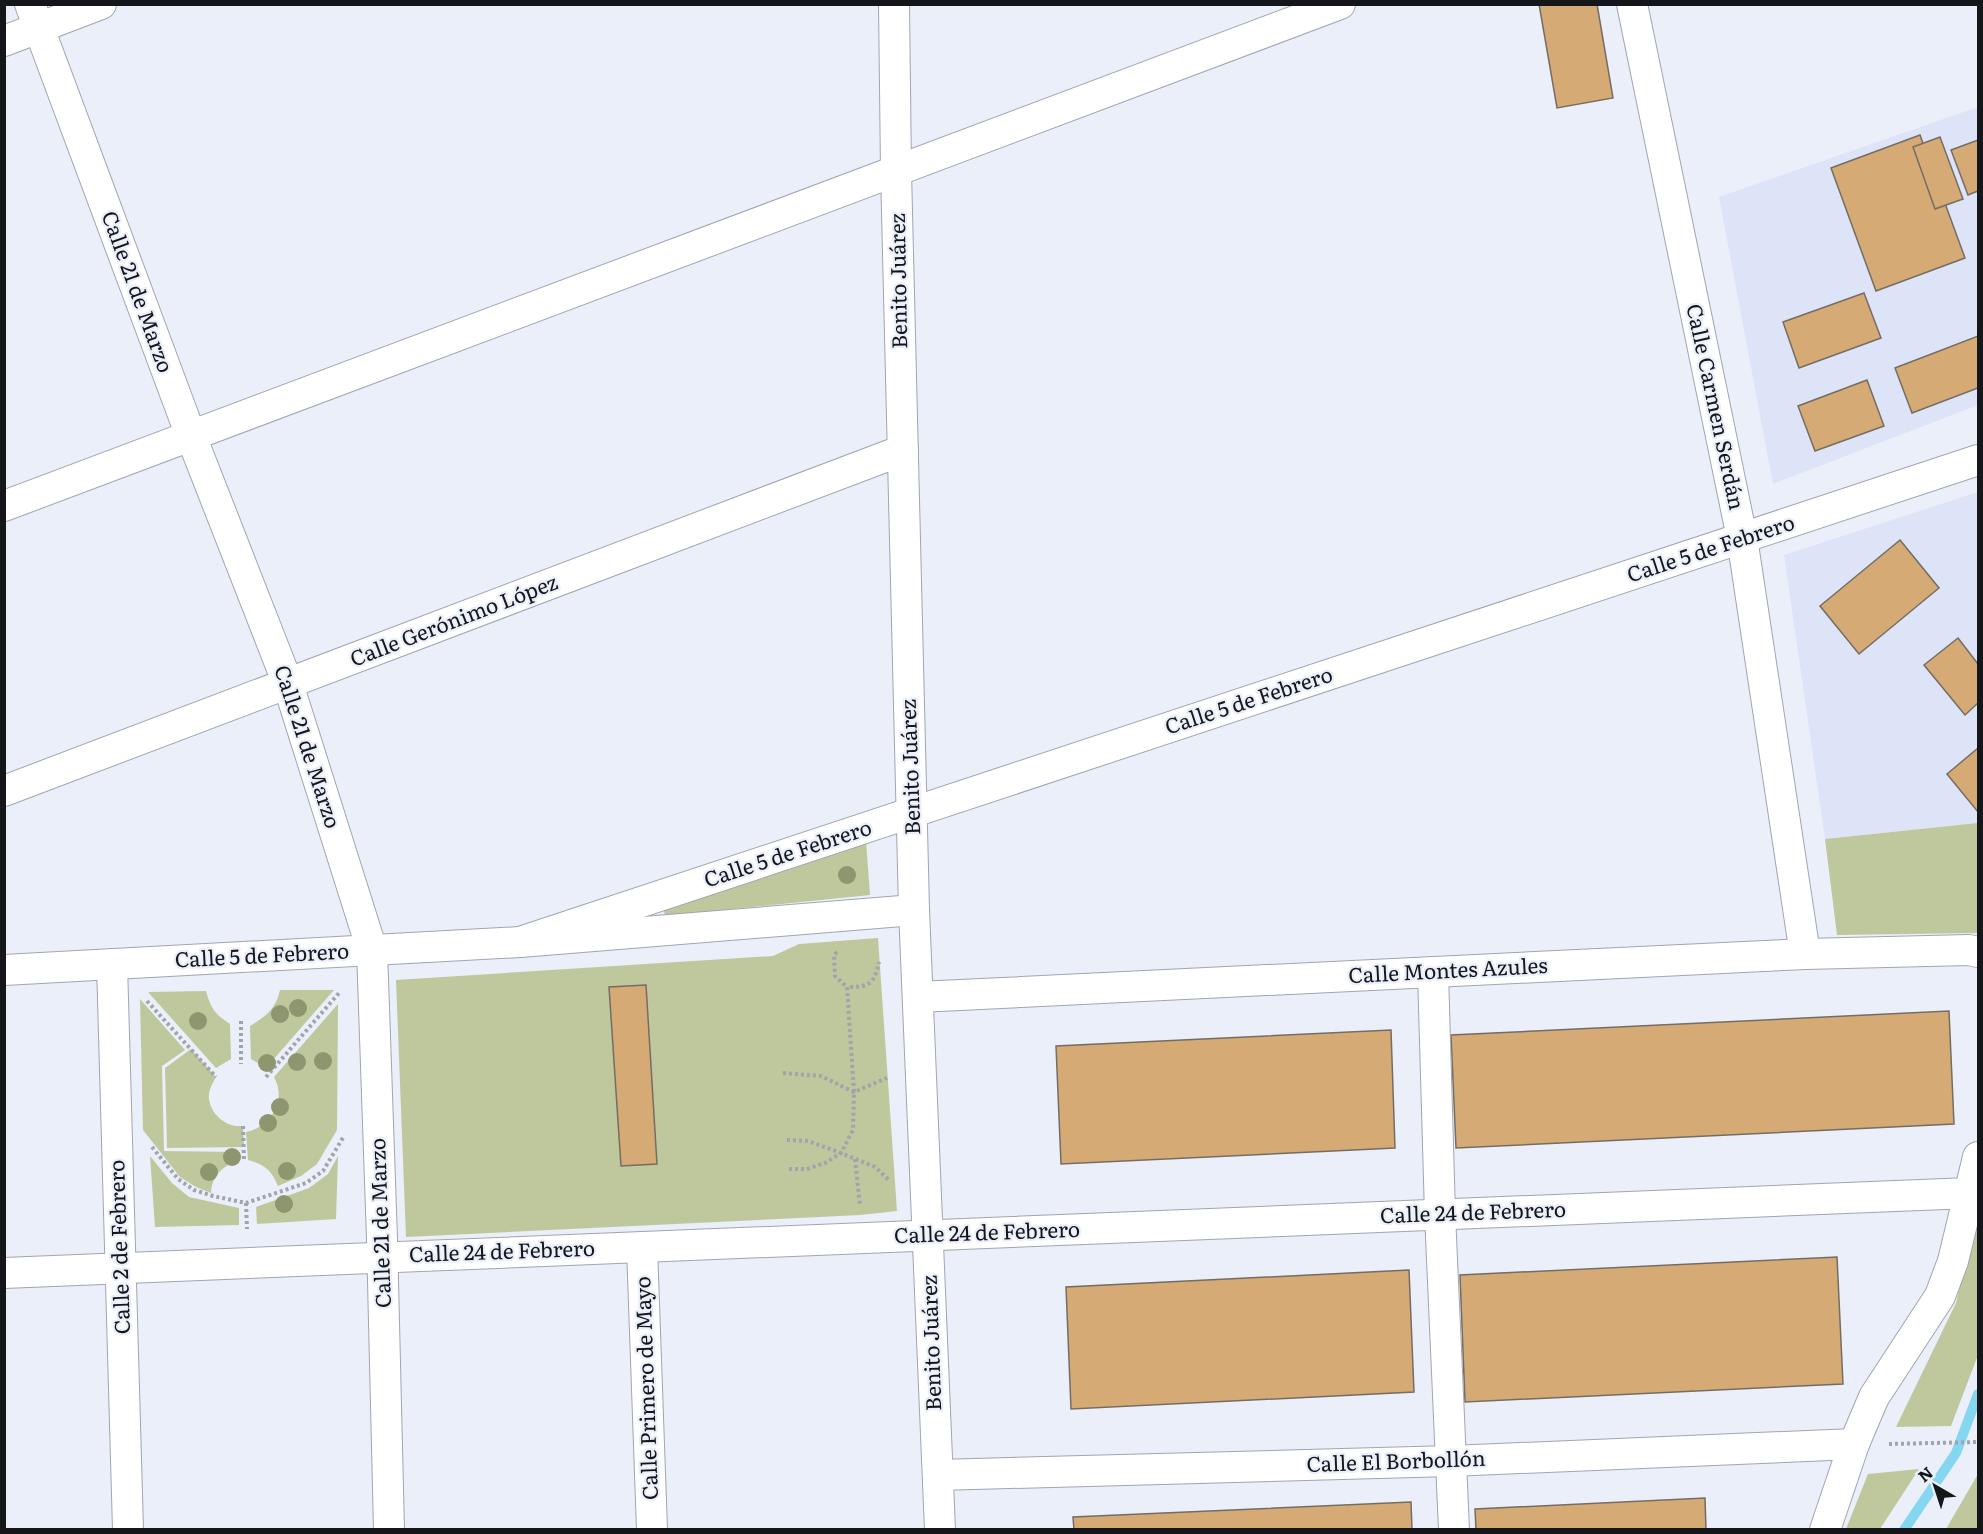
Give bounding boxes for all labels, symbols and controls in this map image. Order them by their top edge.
street label: Calle 21 de Marzo [96,206,183,376]
street label: Benito Juárez [880,213,913,349]
street label: Calle Carmen Serdán [1680,300,1754,513]
street label: Calle 5 de Febrero [1622,505,1798,588]
street label: Calle Gerónimo López [345,565,561,673]
street label: Calle 5 de Febrero [1160,657,1336,740]
street label: Calle 21 de Marzo [268,661,350,832]
street label: Benito Juárez [891,699,926,836]
street label: Calle 5 de Febrero [699,810,875,893]
street label: Calle 5 de Febrero [174,933,350,974]
street label: Calle Montes Azules [1348,948,1548,989]
street label: Calle 21 de Marzo [360,1138,397,1309]
street label: Calle 2 de Febrero [99,1159,136,1335]
street label: Calle 24 de Febrero [1379,1192,1567,1229]
street label: Calle 24 de Febrero [893,1212,1081,1249]
street label: Calle 24 de Febrero [408,1231,596,1268]
street label: Benito Juárez [912,1275,947,1412]
street label: Calle Primero de Mayo [625,1276,664,1501]
street label: Calle El Borbollón [1306,1441,1486,1478]
north arrow [1905,1456,1965,1516]
text: N [1912,1460,1938,1487]

